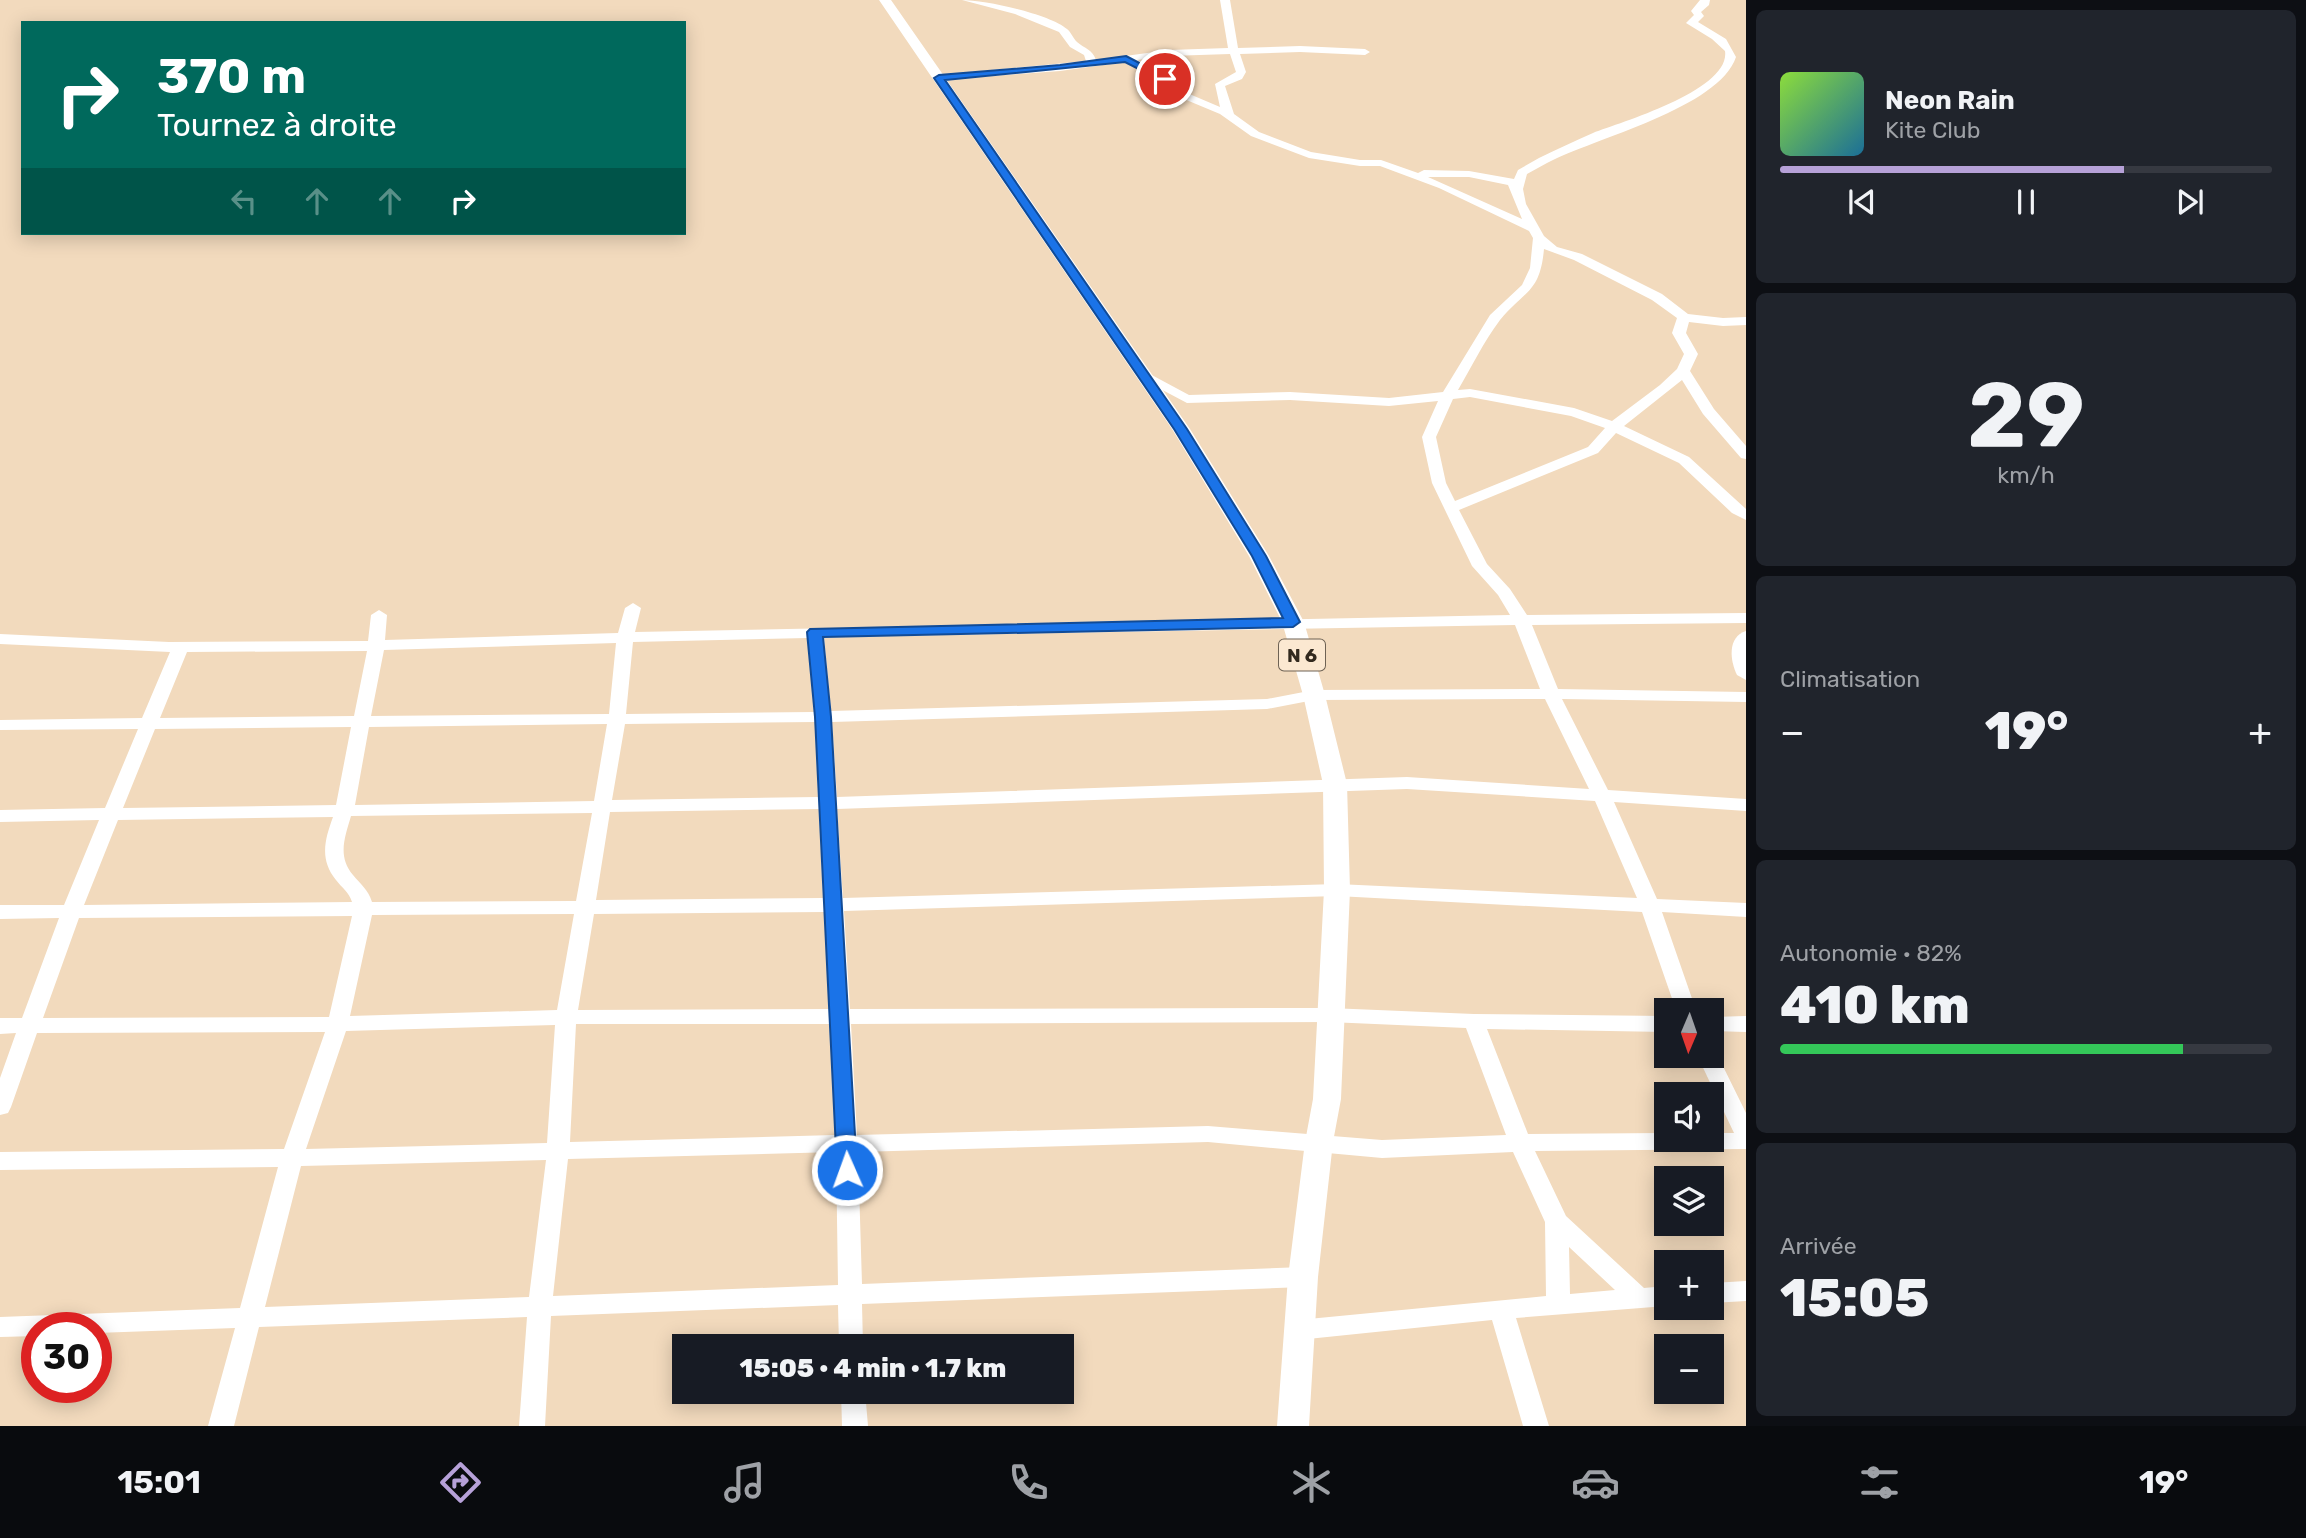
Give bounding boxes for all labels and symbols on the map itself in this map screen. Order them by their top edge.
pin [1135,49,1195,109]
road number: N 6 [1279,640,1325,670]
north arrow [1654,998,1724,1068]
position arrow [810,1133,884,1207]
speed limit sign: 30 [21,1312,112,1403]

